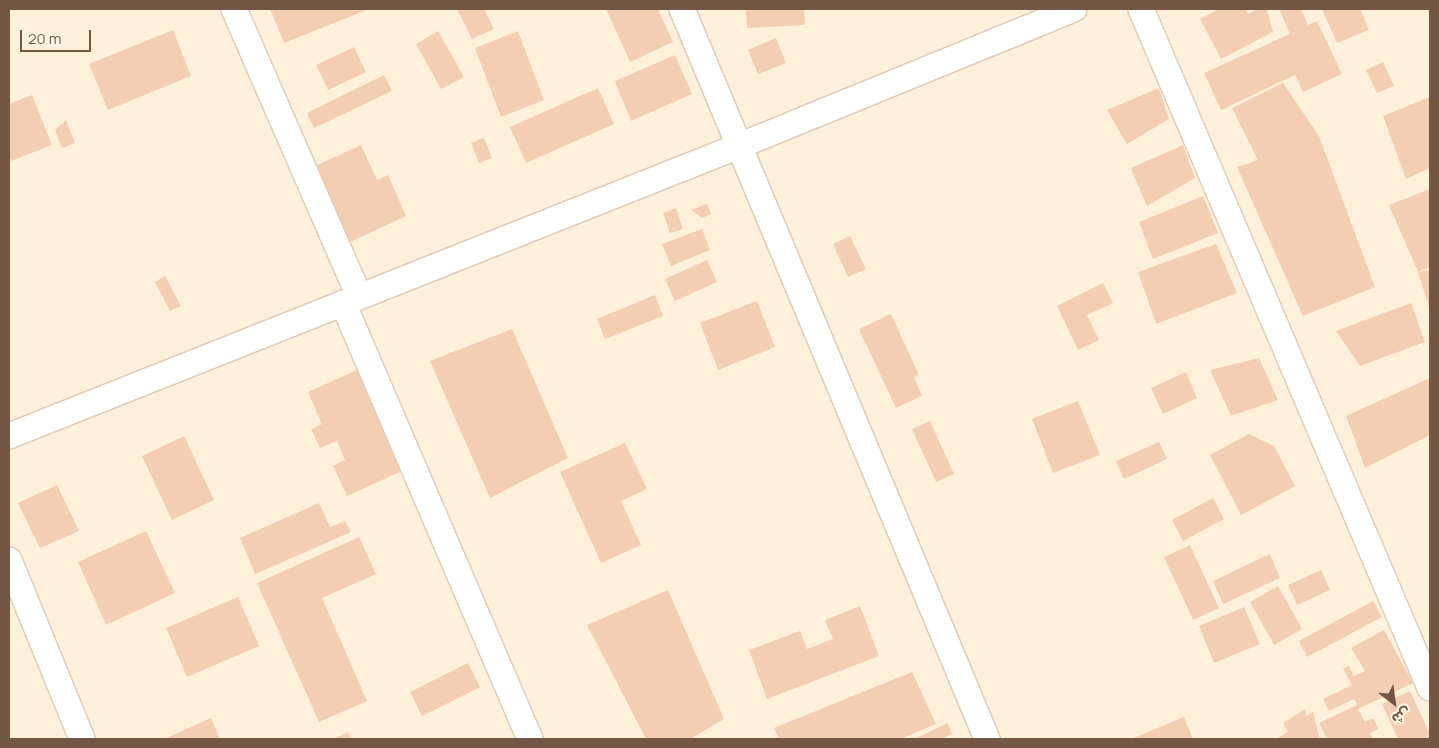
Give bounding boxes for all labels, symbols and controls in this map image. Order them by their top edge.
scale bar [22,20,94,52]
text: 20 m [28,28,61,49]
north arrow [1369,678,1419,728]
text: ش [1389,703,1415,729]

